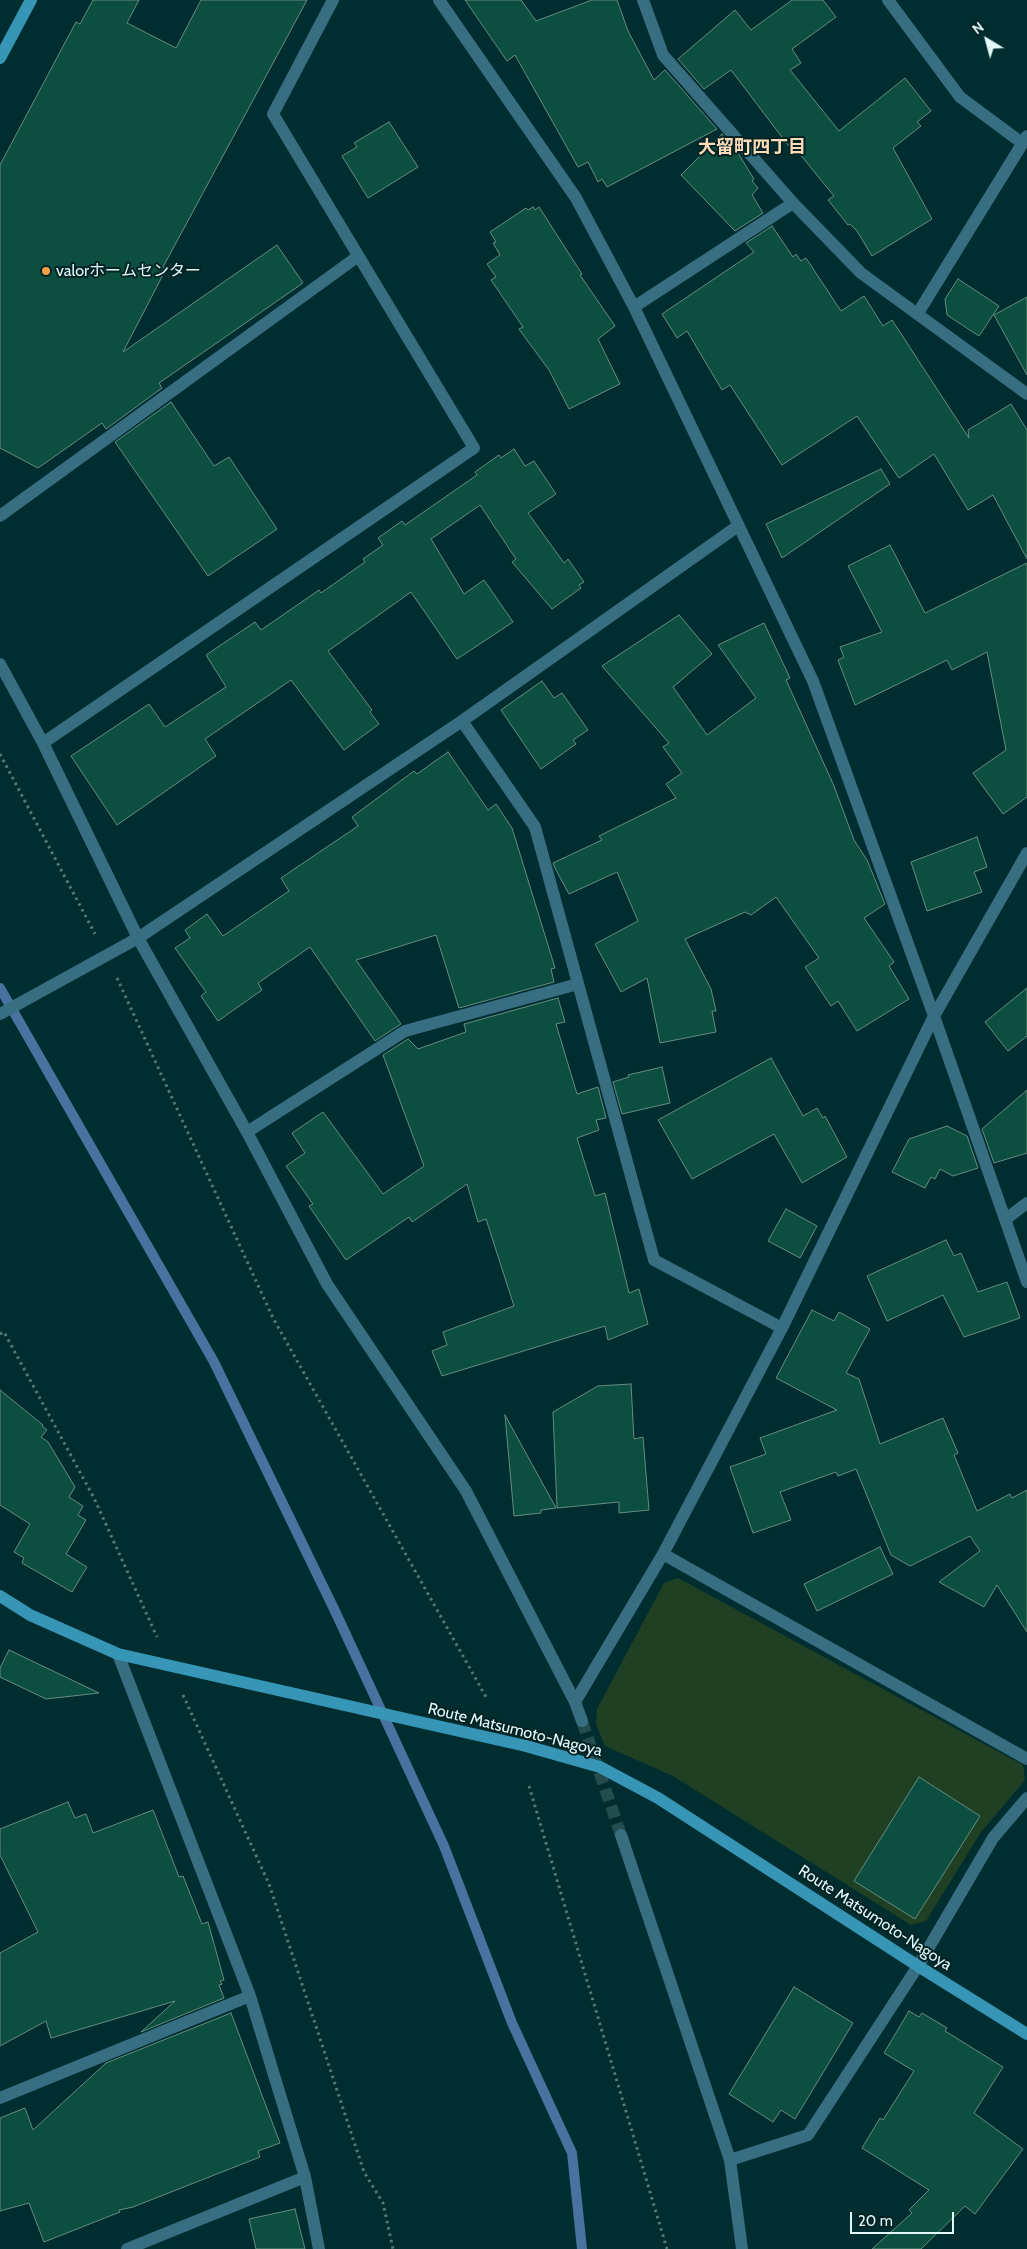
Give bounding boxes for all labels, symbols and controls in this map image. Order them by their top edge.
north arrow [962,15,1012,65]
text: N [969,18,987,38]
district label: 大留町四丁目 [698,137,806,159]
place label: valorホームセンター [56,261,201,281]
marker: valorホームセンター [40,265,52,277]
street label: Route Matsumoto-Nagoya [426,1699,604,1761]
street label: Route Matsumoto-Nagoya [795,1861,955,1975]
scale bar [852,2202,956,2234]
text: 20 m [858,2212,893,2230]

